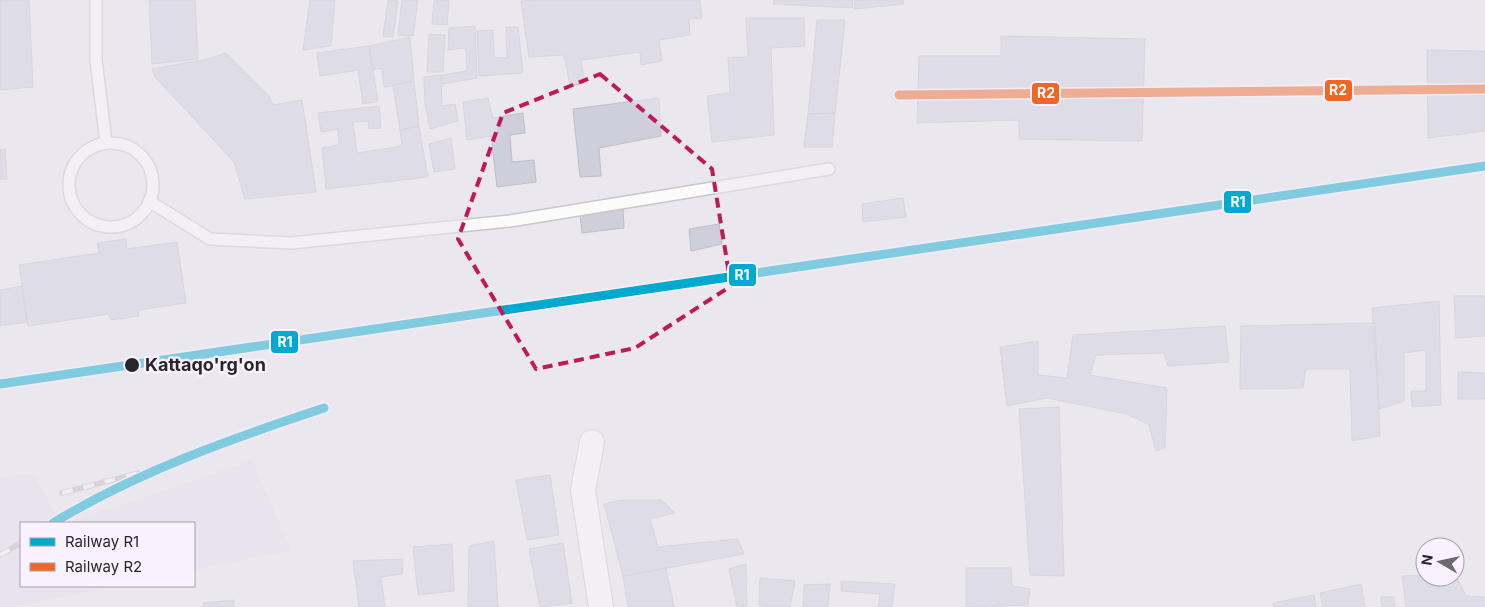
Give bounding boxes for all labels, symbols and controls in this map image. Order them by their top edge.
line badge: R2 [1324,79,1353,102]
text: R2 [1329,81,1347,98]
line badge: R2 [1031,82,1060,105]
text: R2 [1037,84,1055,101]
line badge: R1 [1223,190,1252,214]
text: R1 [1230,193,1246,210]
line badge: R1 [728,263,757,287]
text: R1 [734,266,750,283]
line badge: R1 [270,330,299,354]
text: R1 [277,333,293,350]
place label: Kattaqo'rg'on [145,354,266,375]
marker: Kattaqo'rg'on [123,356,141,374]
legend [20,522,195,587]
text: Railway R1 [65,532,139,551]
north arrow [1415,537,1465,587]
text: N [1417,553,1436,566]
text: Railway R2 [65,557,142,576]

